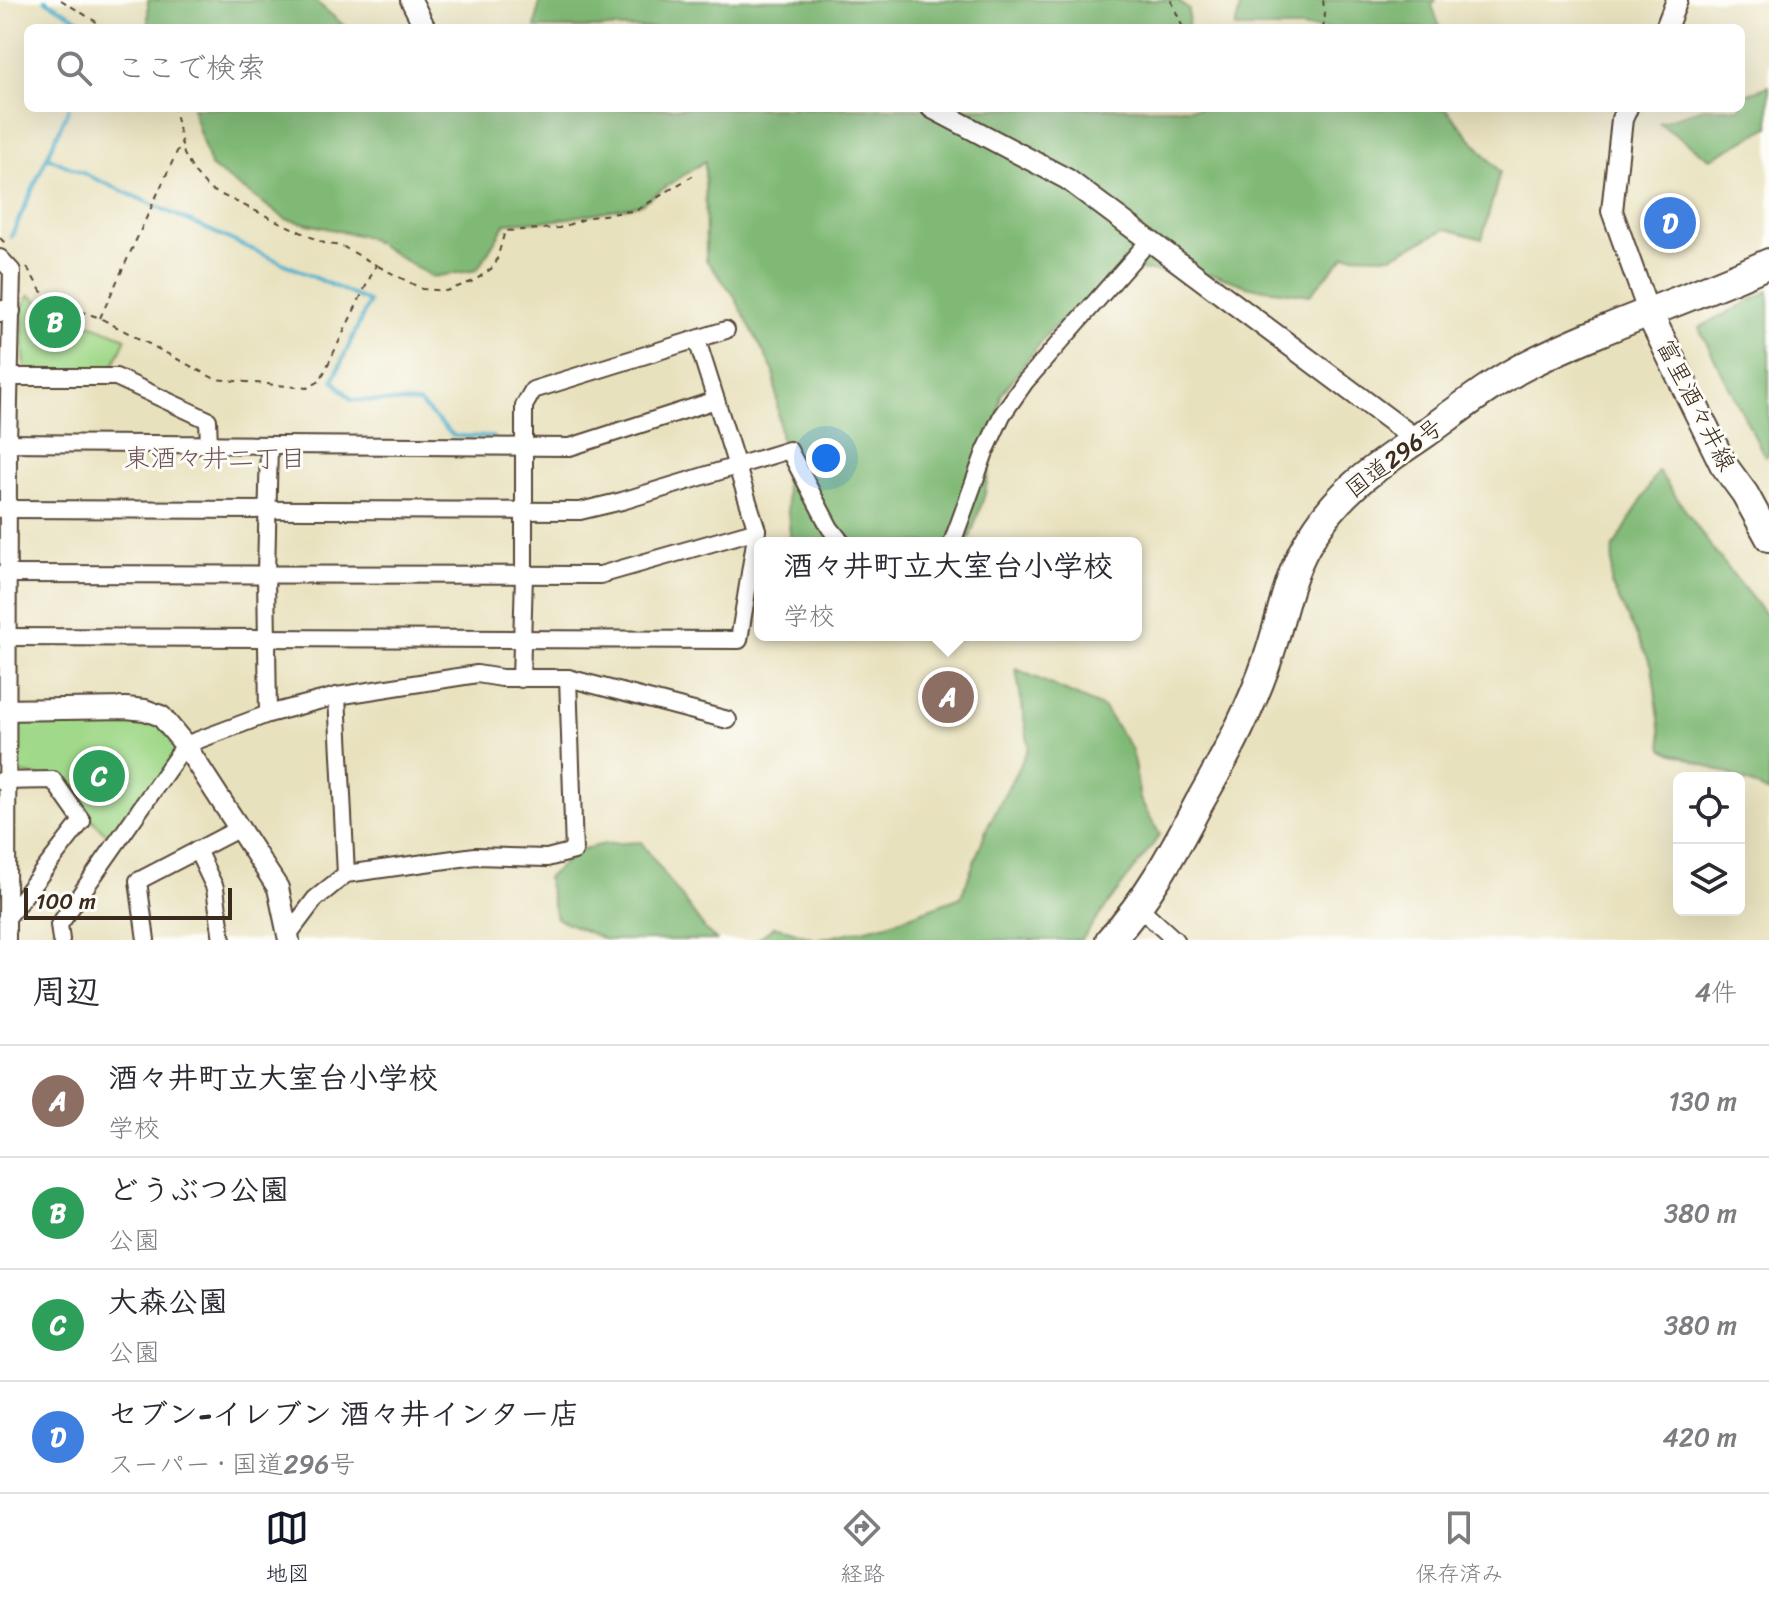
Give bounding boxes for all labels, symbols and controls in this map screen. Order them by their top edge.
search box [24,24,1745,112]
text: ここで検索 [116,41,266,95]
icon: search [52,46,96,90]
pin: D [1644,193,1696,253]
pin: B [29,292,81,352]
street label: 富里酒々井線 [1645,331,1747,479]
street label: 国道296号 [1336,407,1452,509]
district label: 東酒々井二丁目 [124,435,306,481]
your location [806,438,846,478]
popup [754,537,1142,641]
text: 酒々井町立大室台小学校 [783,539,1113,593]
text: 学校 [783,593,835,639]
pin: A [922,667,974,727]
pin: C [73,746,125,806]
map controls [1673,772,1745,916]
button: locate [1673,772,1745,844]
button: layers [1673,844,1745,916]
text: 100 m [36,882,96,921]
scale bar [24,884,232,920]
text: 周辺 [32,962,100,1022]
text: 4件 [1695,969,1737,1015]
text: 酒々井町立大室台小学校 [108,1051,438,1105]
text: A [49,1078,67,1124]
text: 130 m [1668,1078,1737,1124]
text: 学校 [108,1105,160,1151]
text: どうぶつ公園 [108,1163,289,1217]
text: B [50,1190,66,1236]
text: 380 m [1664,1190,1737,1236]
text: 公園 [108,1217,160,1263]
text: 大森公園 [108,1275,228,1329]
text: C [50,1302,66,1348]
text: 380 m [1664,1302,1737,1348]
text: 公園 [108,1329,160,1375]
text: セブン-イレブン 酒々井インター店 [108,1387,580,1441]
text: D [50,1414,66,1460]
text: 420 m [1663,1414,1737,1460]
text: スーパー · 国道296号 [108,1441,355,1487]
tab: 地図 [265,1506,310,1593]
tab: 経路 [840,1506,885,1593]
tab: 保存済み [1415,1506,1504,1593]

